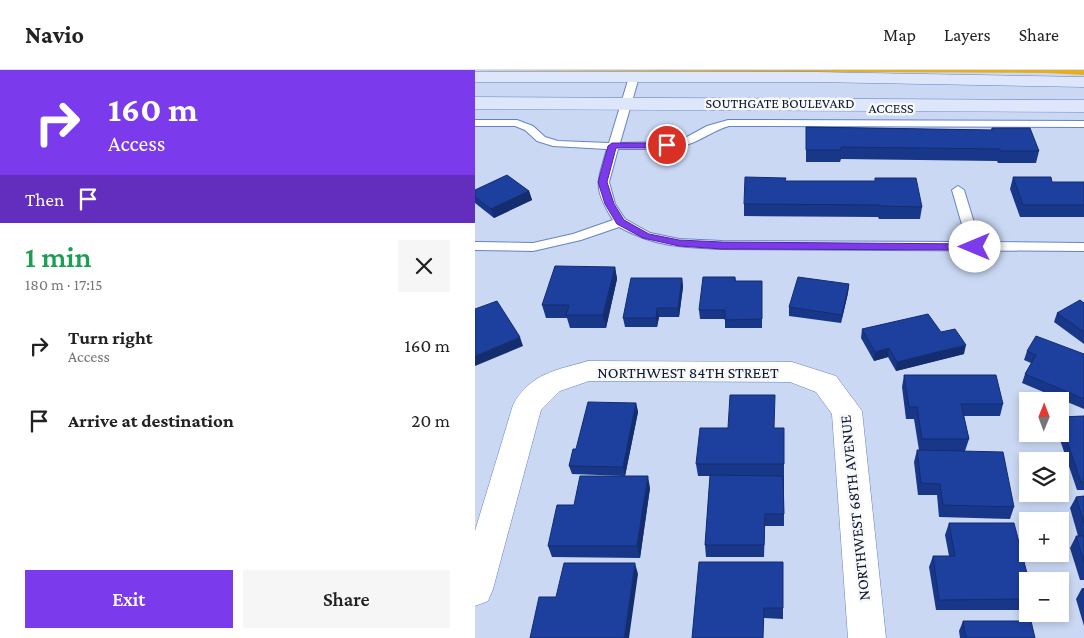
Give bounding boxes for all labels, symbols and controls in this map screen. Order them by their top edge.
text: Navio [25,21,84,48]
text: Map [883,25,916,45]
text: Layers [944,25,991,45]
text: Share [1019,25,1059,45]
icon: right [25,90,90,155]
text: 160 m [108,90,198,129]
street label: SOUTHGATE BOULEVARD [706,95,854,111]
street label: ACCESS [868,100,914,116]
pin [646,124,688,166]
text: Access [108,131,166,156]
icon: arrive [653,131,681,159]
icon: arrive [74,185,102,213]
text: Then [25,189,64,210]
position arrow [948,220,1000,272]
text: 1 min [25,240,92,273]
button: close [398,240,450,292]
text: 180 m · 17:15 [25,276,103,293]
text: Turn right [68,327,153,348]
icon: right [25,332,53,360]
text: 160 m [404,335,450,356]
text: Access [68,348,110,365]
street label: NORTHWEST 84TH STREET [597,364,779,381]
north arrow [1019,392,1069,442]
map controls [1019,392,1069,622]
icon: arrive [25,407,53,435]
text: Arrive at destination [68,410,234,431]
text: 20 m [411,410,450,431]
street label: NORTHWEST 68TH AVENUE [836,414,873,602]
button: layers [1019,452,1069,502]
button: + [1019,512,1069,562]
button: Exit [25,570,233,628]
button: Share [243,570,450,628]
button: − [1019,572,1069,622]

